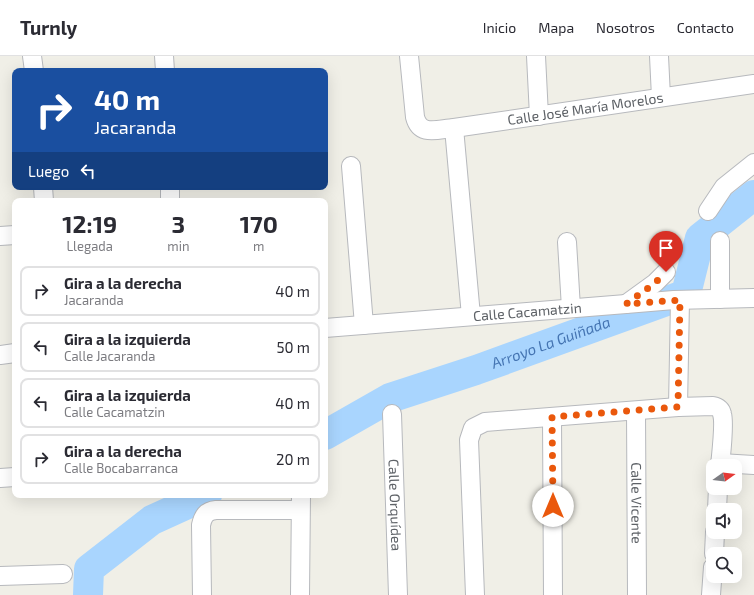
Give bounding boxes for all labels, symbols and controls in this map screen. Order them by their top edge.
text: Turnly [20,16,77,39]
text: Inicio [483,19,516,36]
text: Mapa [538,19,574,36]
text: Nosotros [596,19,655,36]
text: Contacto [677,19,734,36]
text: 40 m [94,82,160,116]
icon: right [28,84,80,136]
street label: Calle José María Morelos [506,88,664,128]
text: Jacaranda [94,116,176,138]
icon: left [77,160,99,182]
text: Luego [28,162,69,180]
text: 12:19 [62,209,117,238]
text: 3 [172,209,185,238]
text: 170 [240,209,278,238]
pin [649,231,683,272]
icon: arrive [655,237,677,259]
text: Llegada [66,238,113,254]
text: min [167,238,190,254]
text: m [253,238,264,254]
text: Gira a la derecha [64,274,182,292]
icon: right [30,280,52,302]
text: 40 m [275,282,310,300]
text: Jacaranda [64,292,124,308]
street label: Calle Cacamatzin [472,299,582,324]
water label: Arroyo La Guiñada [488,312,613,372]
text: Gira a la izquierda [64,330,191,348]
icon: left [30,336,52,358]
text: 50 m [276,338,310,356]
text: Calle Jacaranda [64,348,155,364]
text: Gira a la izquierda [64,386,191,404]
icon: left [30,392,52,414]
text: 40 m [275,394,310,412]
text: Calle Cacamatzin [64,404,165,420]
text: Gira a la derecha [64,442,182,460]
icon: right [30,448,52,470]
text: 20 m [276,450,310,468]
street label: Calle Orquídea [385,459,406,551]
north arrow [706,459,742,495]
map controls [706,459,742,583]
text: Calle Bocabarranca [64,460,178,476]
street label: Calle Vicente [628,462,646,544]
position arrow [532,485,574,527]
button: sound [706,503,742,539]
button: search [706,547,742,583]

